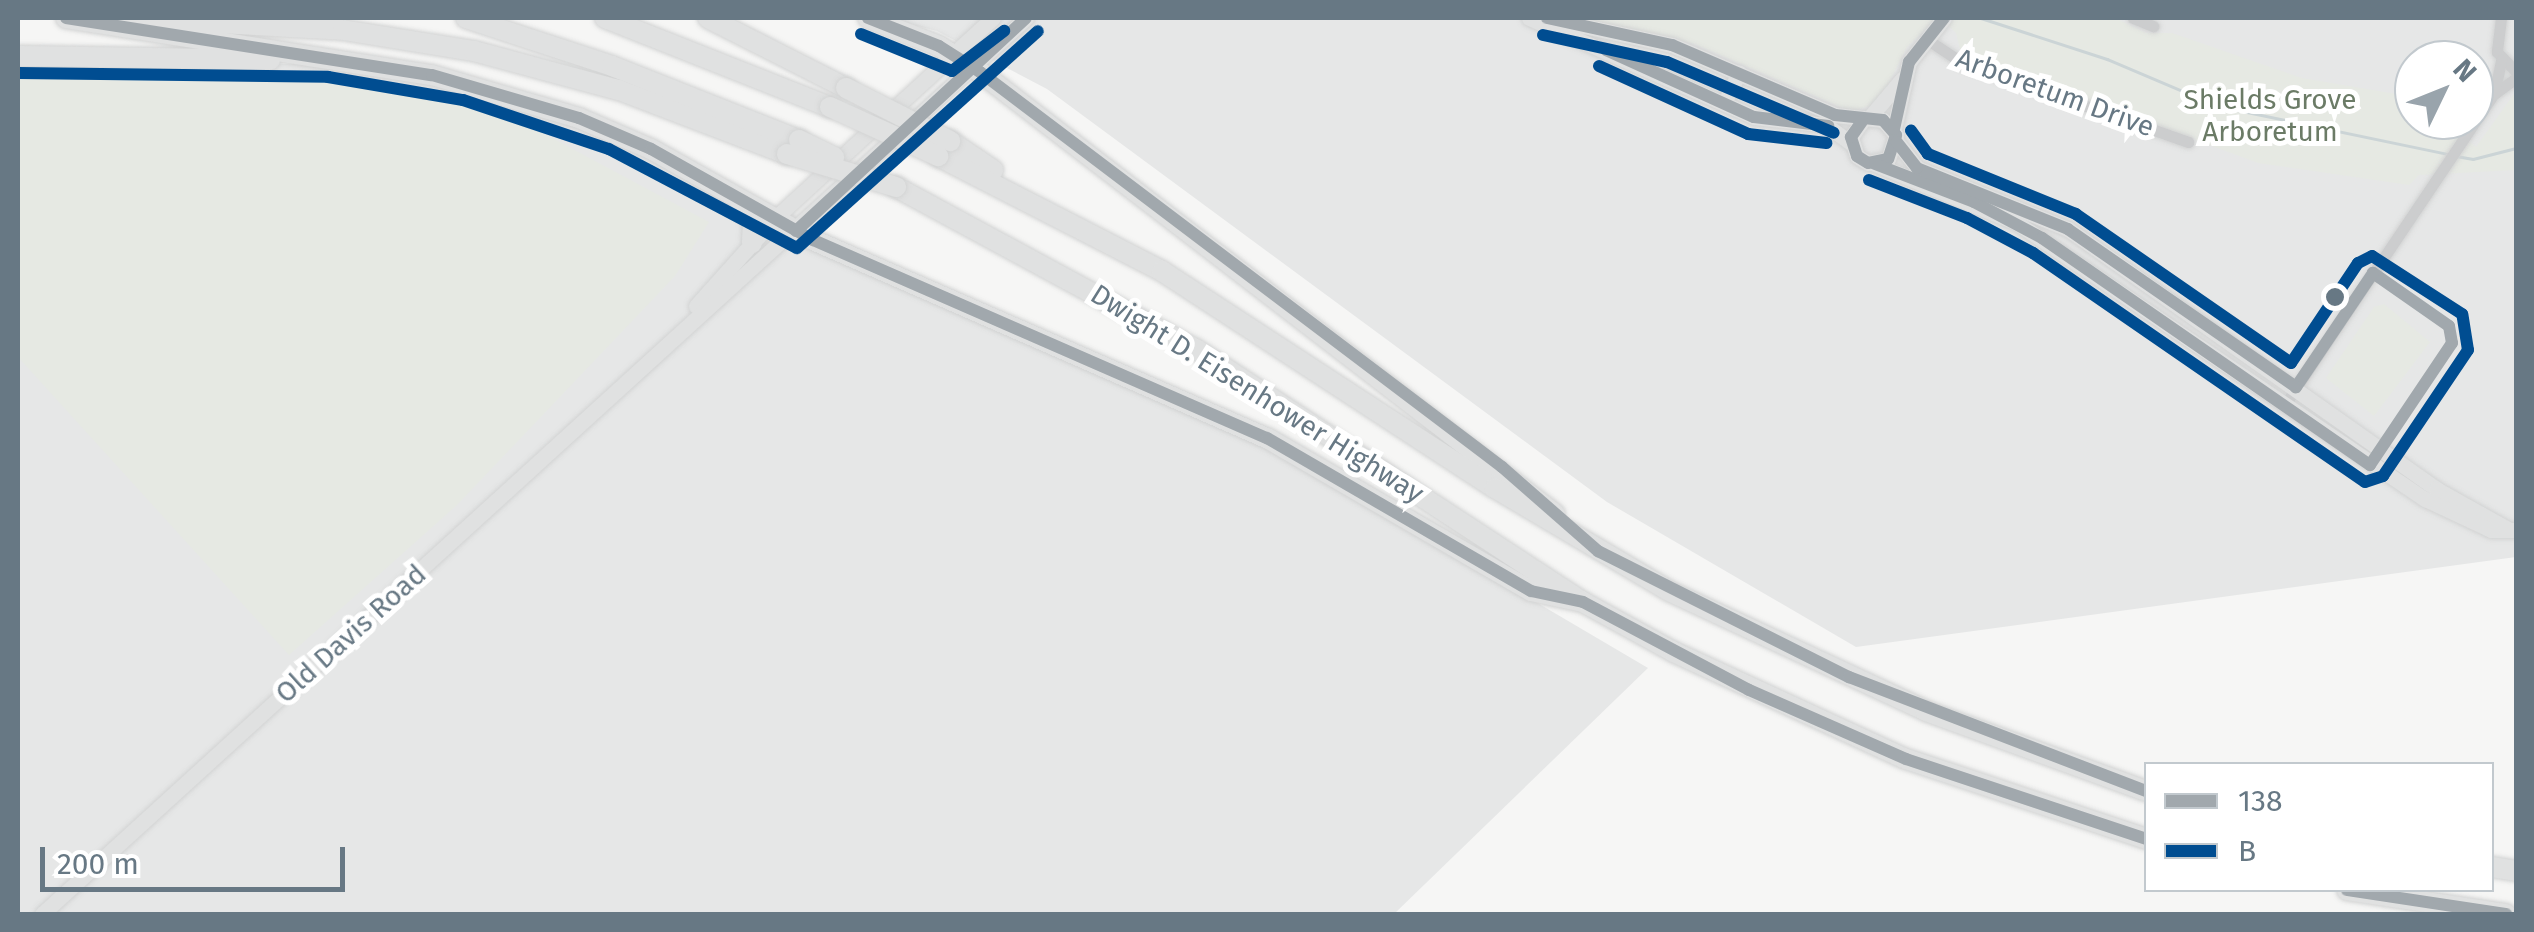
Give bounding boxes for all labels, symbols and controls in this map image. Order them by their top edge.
north arrow [2394,40,2494,140]
street label: Arboretum Drive [1951,42,2159,144]
text: N [2446,53,2483,89]
park label: Shields Grove Arboretum [2184,83,2356,149]
street label: Dwight D. Eisenhower Highway [1084,277,1430,511]
unlabelled marker [2325,287,2345,307]
street label: Old Davis Road [269,558,433,710]
legend [2144,762,2494,892]
text: 138 [2238,783,2283,819]
scale bar [45,827,350,889]
text: B [2238,833,2256,869]
text: 200 m [57,846,139,882]

